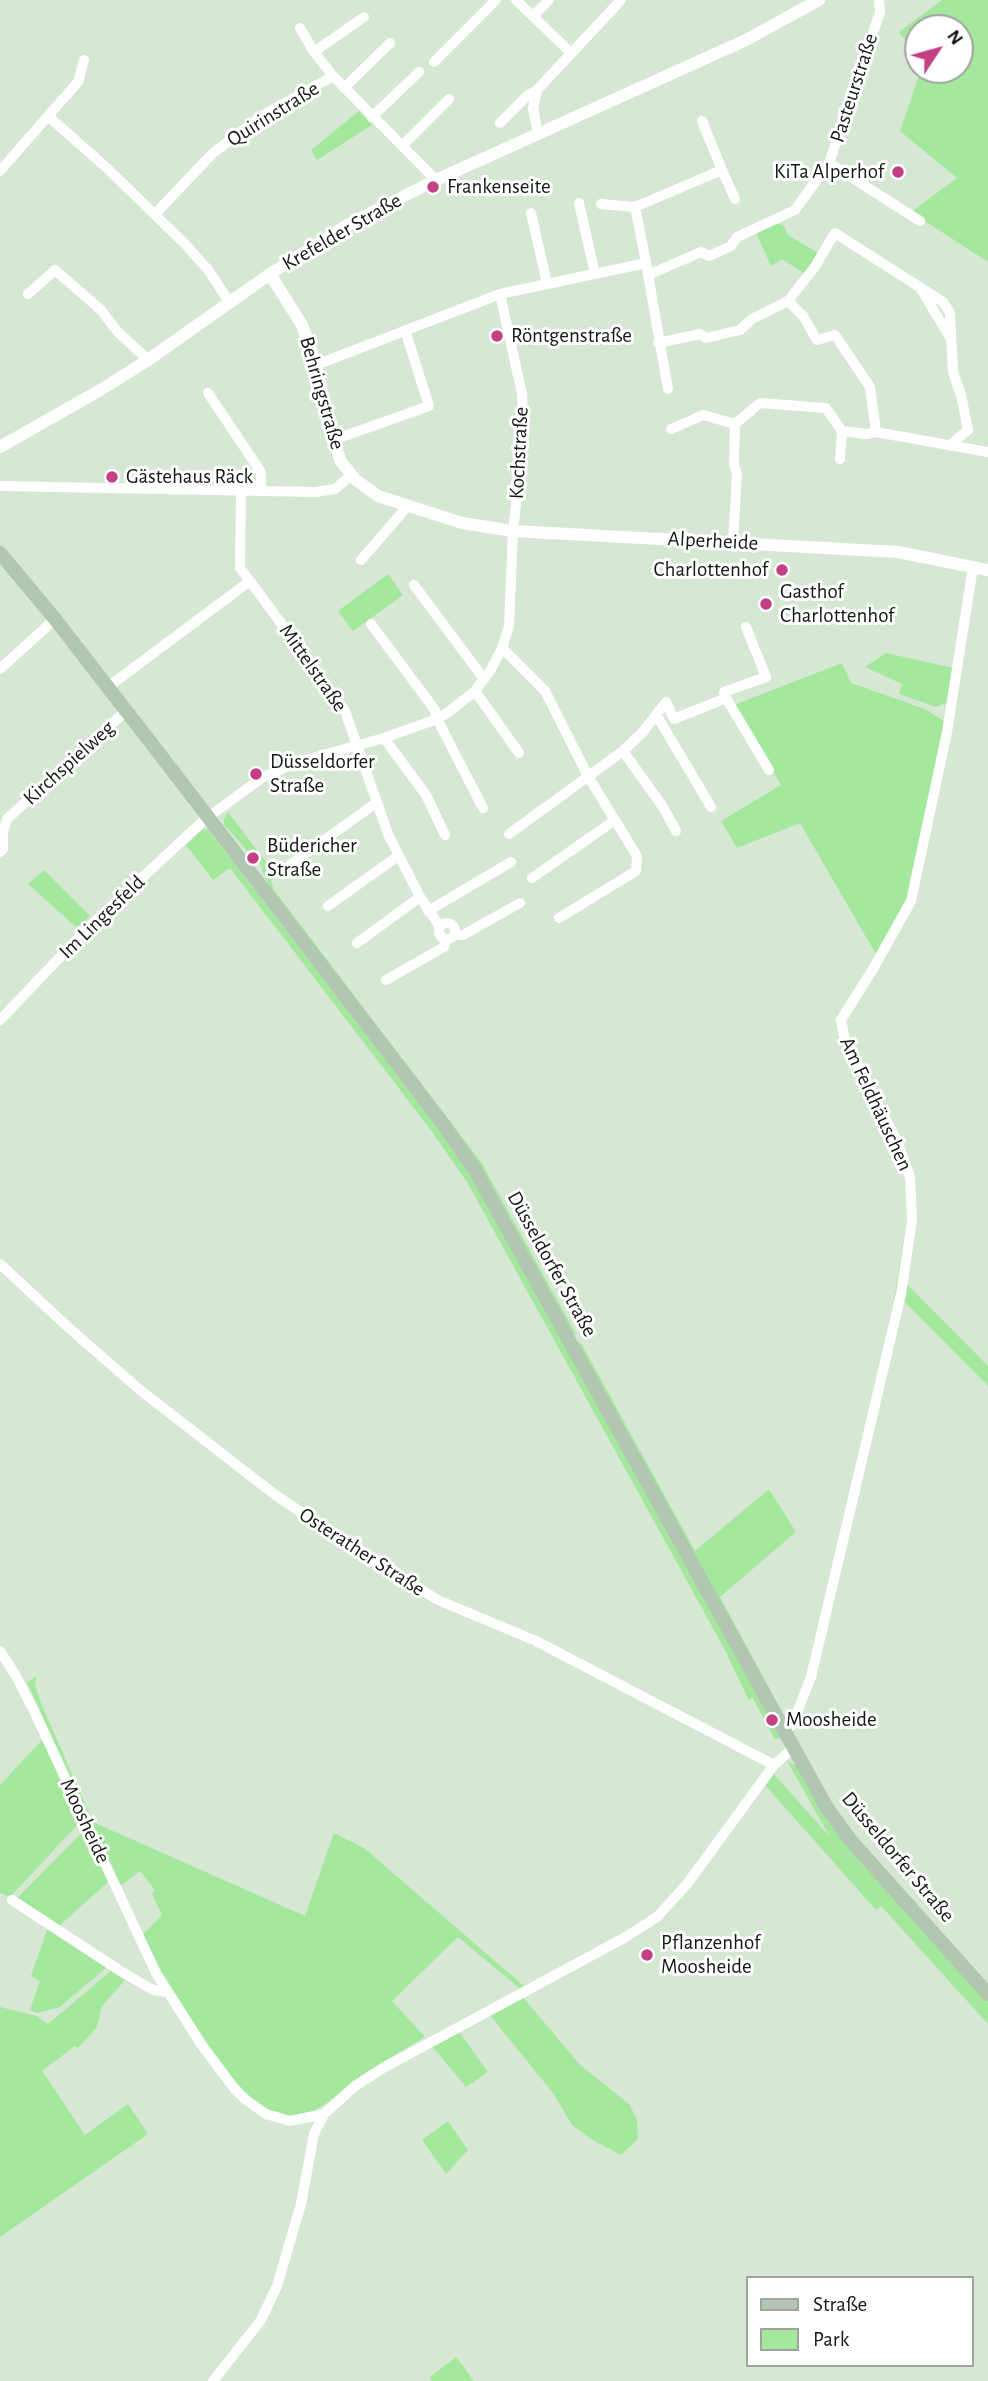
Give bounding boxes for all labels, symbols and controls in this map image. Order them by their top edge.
north arrow [904,14,974,84]
text: N [943,27,966,48]
street label: Pasteurstraße [825,30,883,146]
street label: Quirinstraße [222,76,324,152]
place label: KiTa Alperhof [774,159,884,185]
marker: KiTa Alperhof [890,164,906,180]
place label: Frankenseite [447,174,551,200]
marker: Frankenseite [425,179,441,195]
street label: Krefelder Straße [278,188,406,276]
place label: Röntgenstraße [511,323,632,349]
marker: Röntgenstraße [489,328,505,344]
street label: Behringstraße [294,334,350,452]
street label: Kochstraße [504,406,534,500]
place label: Gästehaus Räck [126,464,253,490]
marker: Gästehaus Räck [104,469,120,485]
street label: Alperheide [667,526,759,556]
place label: Charlottenhof [654,557,768,583]
marker: Charlottenhof [774,562,790,578]
place label: Gasthof Charlottenhof [780,579,894,629]
marker: Gasthof Charlottenhof [758,596,774,612]
street label: Mittelstraße [274,619,352,717]
street label: Kirchspielweg [18,715,120,811]
place label: Düsseldorfer Straße [270,749,375,799]
marker: Düsseldorfer Straße [248,766,264,782]
place label: Büdericher Straße [267,833,357,883]
marker: Büdericher Straße [245,850,261,866]
street label: Im Lingesfeld [54,870,150,964]
street label: Am Feldhäuschen [834,1033,918,1175]
street label: Düsseldorfer Straße [502,1187,602,1341]
street label: Osterather Straße [294,1502,430,1602]
place label: Moosheide [786,1707,877,1733]
marker: Moosheide [764,1712,780,1728]
street label: Moosheide [54,1775,116,1867]
street label: Düsseldorfer Straße [836,1787,960,1927]
place label: Pflanzenhof Moosheide [661,1930,760,1980]
marker: Pflanzenhof Moosheide [639,1947,655,1963]
legend [746,2276,974,2367]
text: Straße [813,2294,867,2315]
text: Park [813,2329,849,2350]

